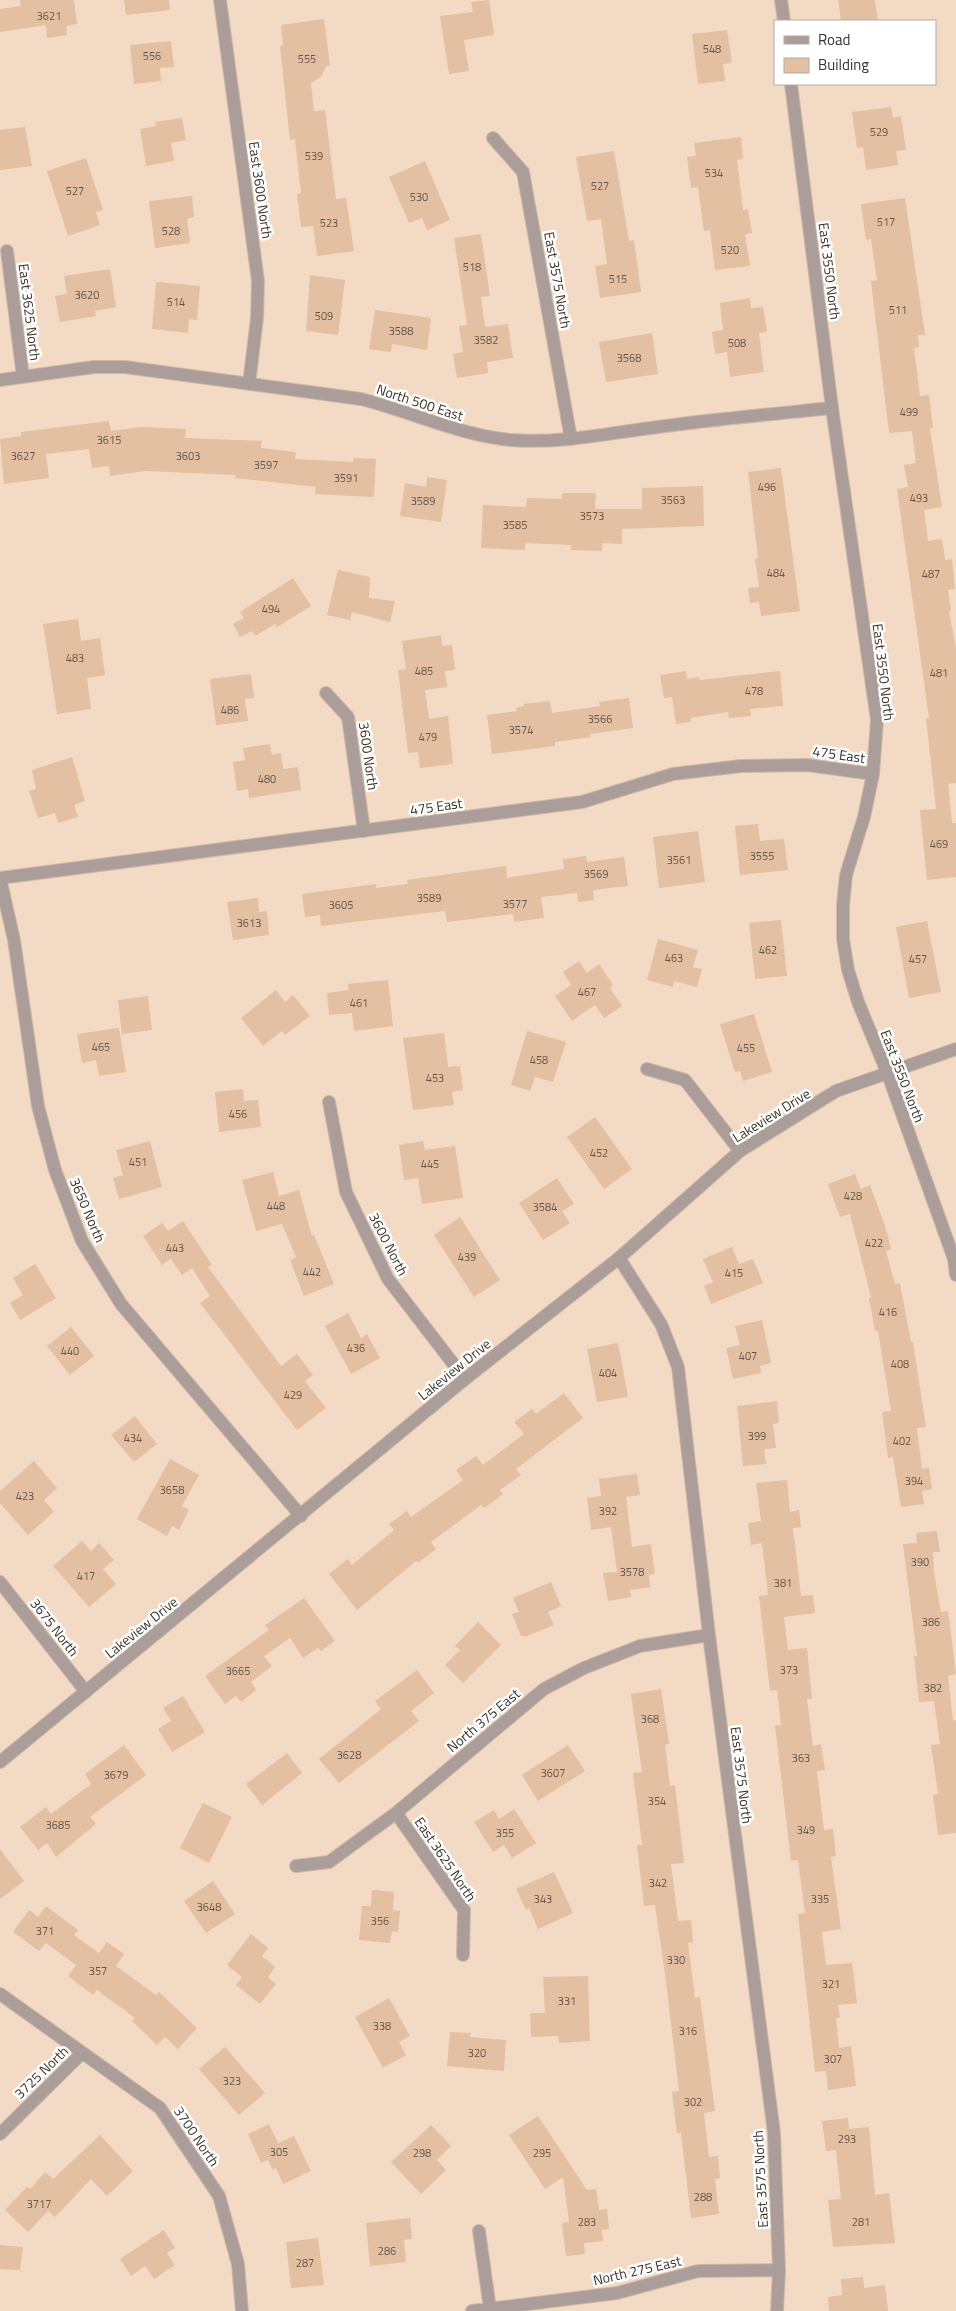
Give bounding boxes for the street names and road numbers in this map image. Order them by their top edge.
street label: East 3600 North [244,140,278,240]
street label: East 3550 North [814,221,846,321]
street label: East 3575 North [539,230,577,330]
street label: East 3625 North [14,262,46,362]
street label: North 500 East [374,378,466,426]
street label: East 3550 North [868,622,900,722]
street label: 3600 North [354,721,384,791]
street label: 475 East [811,740,867,768]
street label: 475 East [408,792,464,820]
street label: East 3550 North [876,1027,930,1125]
street label: Lakeview Drive [728,1083,814,1147]
street label: 3650 North [65,1174,111,1246]
street label: 3600 North [364,1209,414,1279]
street label: Lakeview Drive [413,1333,495,1405]
street label: Lakeview Drive [100,1591,182,1663]
street label: 3675 North [26,1594,84,1660]
street label: North 375 East [442,1683,524,1757]
street label: East 3575 North [726,1725,758,1825]
street label: East 3625 North [410,1813,482,1905]
street label: 3725 North [9,2041,73,2103]
street label: 3700 North [169,2102,225,2170]
street label: East 3575 North [747,2130,773,2228]
street label: North 275 East [591,2250,683,2290]

